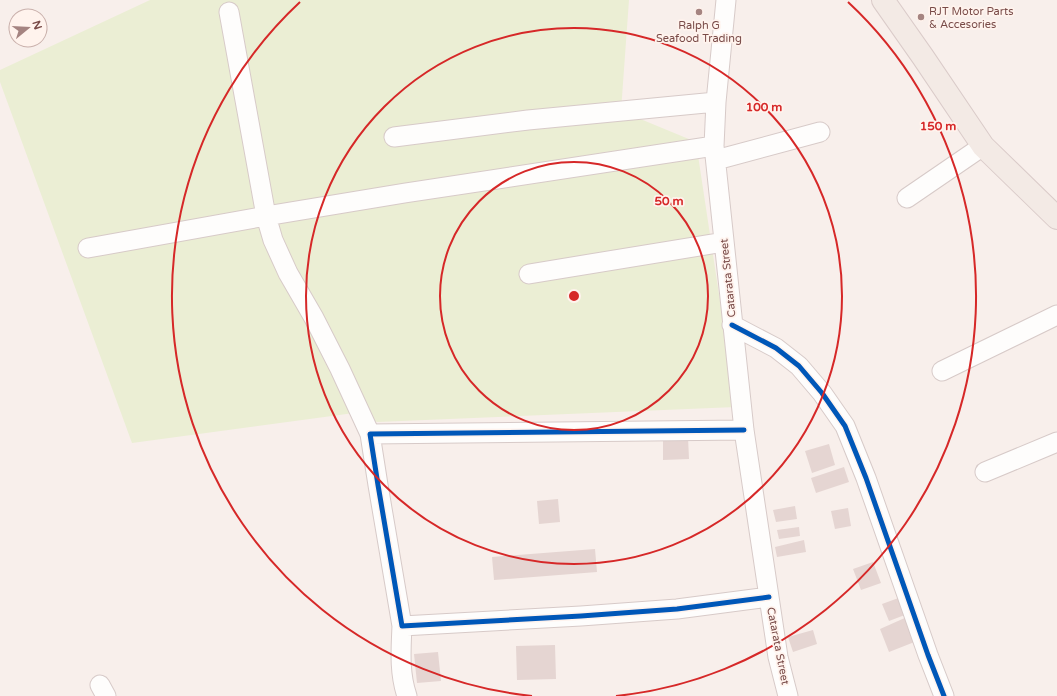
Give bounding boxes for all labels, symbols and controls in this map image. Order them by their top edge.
place label: RJT Motor Parts & Accesories [929,5,1014,31]
marker: Ralph G Seafood Trading [694,7,704,17]
north arrow [8,8,48,48]
marker: RJT Motor Parts & Accesories [916,12,926,22]
text: N [29,19,45,31]
place label: Ralph G Seafood Trading [656,19,742,45]
text: 100 m [746,100,782,114]
text: 150 m [920,119,956,133]
text: 50 m [654,194,684,208]
street label: Catarata Street [717,238,739,318]
centre of rings [567,289,581,303]
street label: Catarata Street [764,606,792,686]

